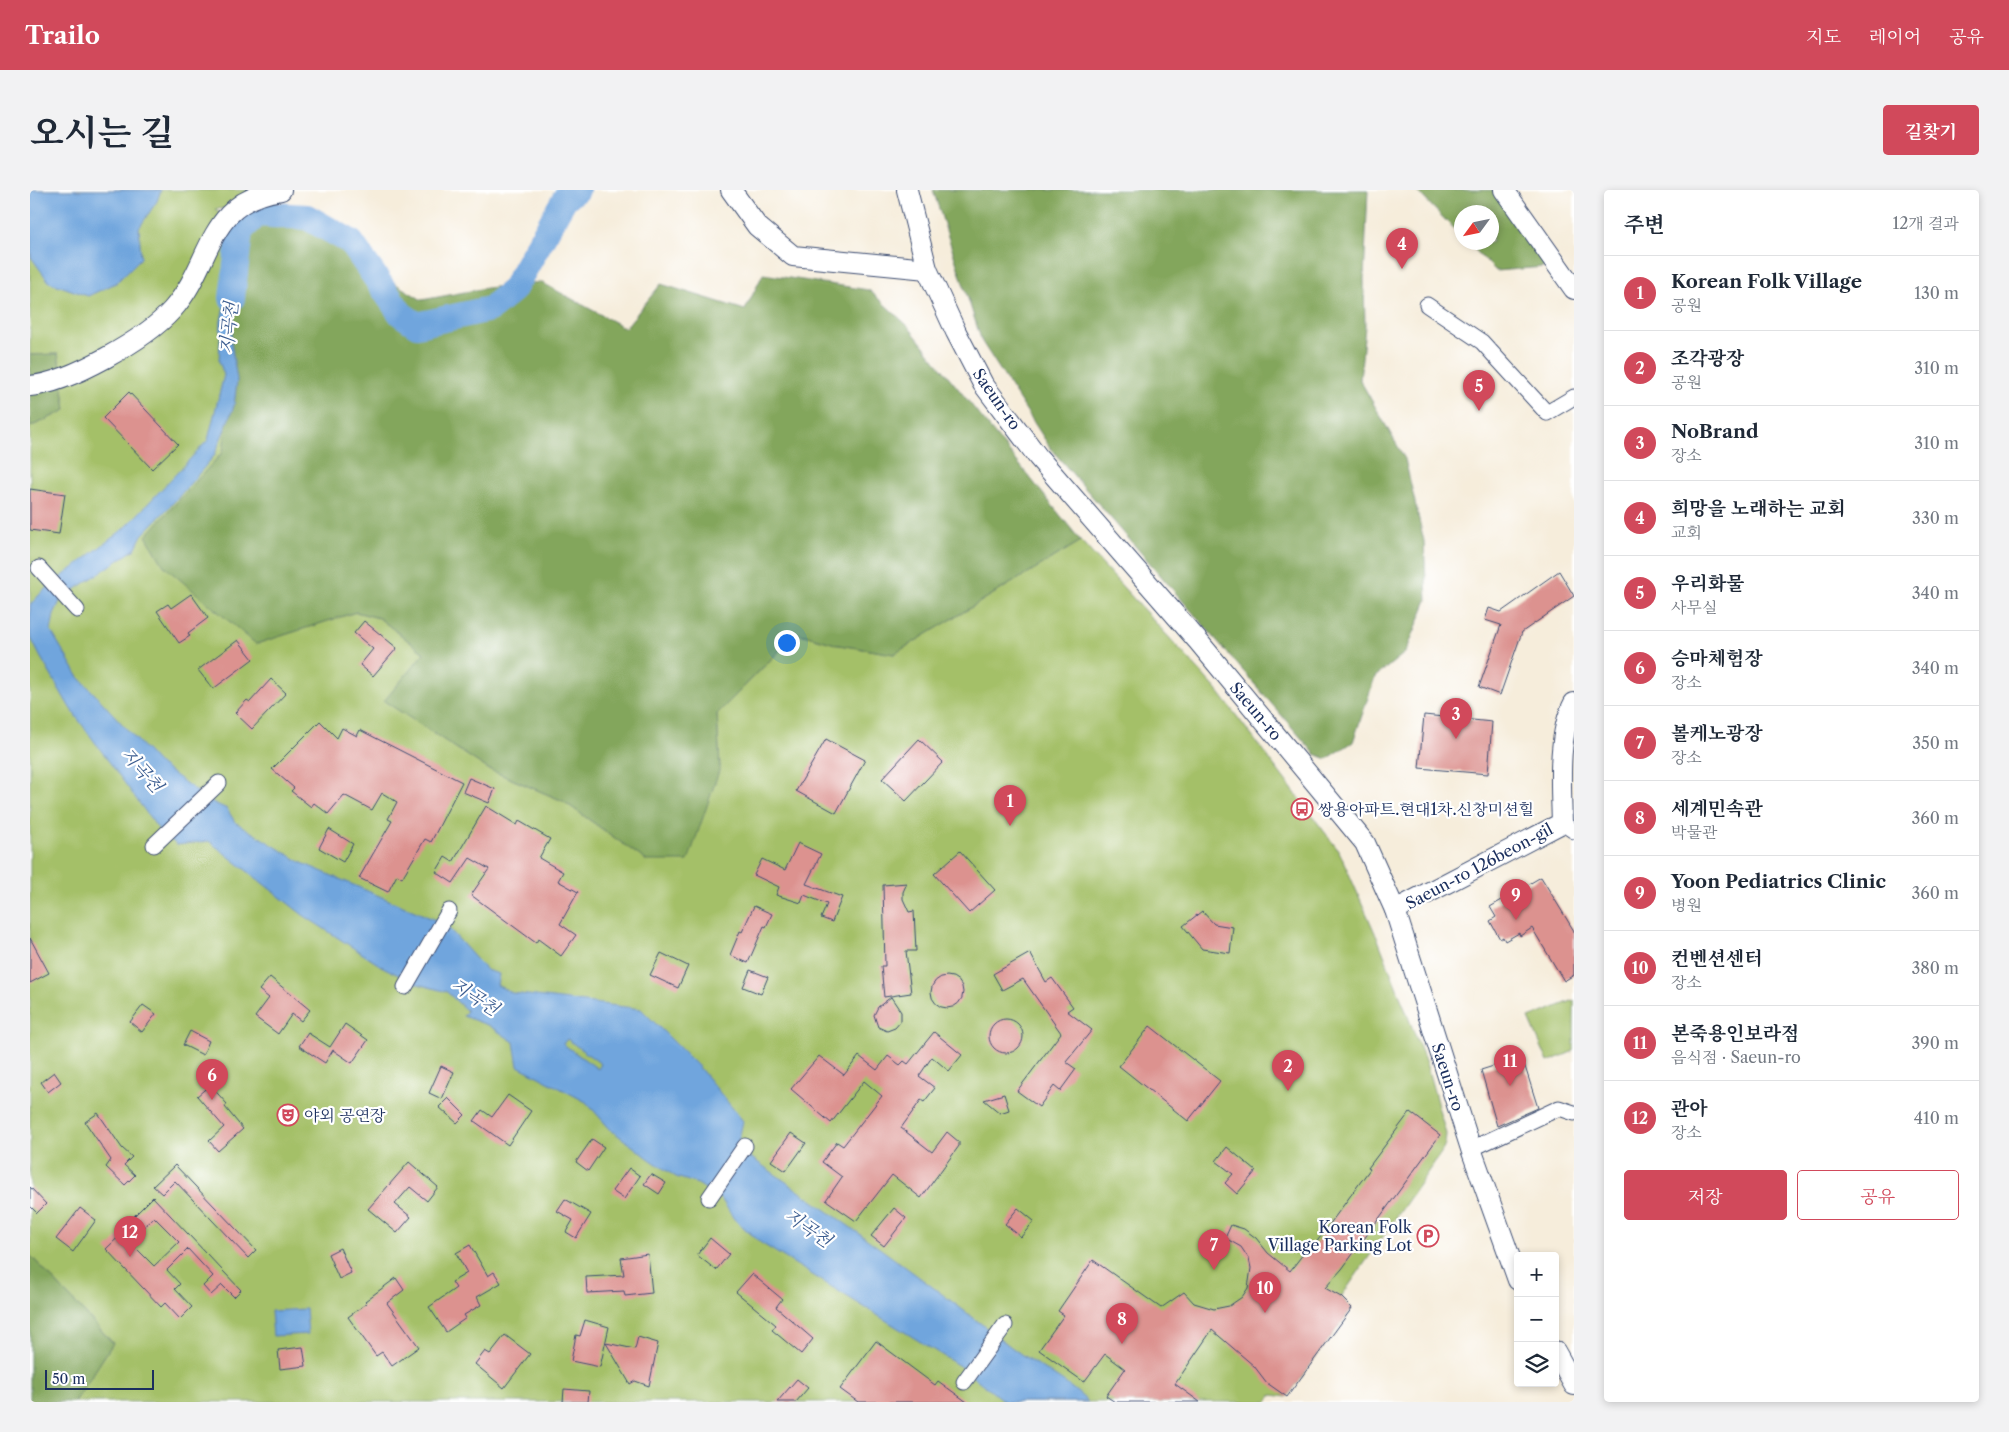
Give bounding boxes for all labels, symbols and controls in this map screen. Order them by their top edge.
text: Trailo [25,21,100,50]
text: 지도 [1806,26,1841,48]
text: 레이어 [1869,26,1921,48]
text: 공유 [1949,26,1984,48]
button: 길찾기 [1883,105,1979,155]
text: 오시는 길 [30,111,174,154]
north arrow [1454,205,1499,250]
text: 주변 [1624,212,1665,237]
text: 12개 결과 [1892,213,1959,233]
pin: 4 [1386,228,1418,269]
text: Korean Folk Village [1671,270,1862,293]
text: 1 [1636,283,1644,303]
text: 130 m [1914,283,1959,303]
text: 공원 [1671,295,1702,315]
water label: 지곡천 [215,299,243,355]
text: 조각광장 [1671,347,1744,370]
text: 2 [1635,358,1645,378]
text: 310 m [1914,358,1959,378]
street label: Saeun-ro [969,364,1025,434]
pin: 5 [1463,370,1495,411]
text: 공원 [1671,372,1702,392]
text: NoBrand [1671,420,1759,443]
text: 3 [1635,433,1645,453]
text: 310 m [1914,433,1959,453]
text: 장소 [1671,445,1702,465]
text: 희망을 노래하는 교회 [1671,497,1846,520]
text: 4 [1635,508,1645,528]
text: 330 m [1912,508,1959,528]
text: 교회 [1671,522,1702,542]
text: 우리화물 [1671,572,1744,595]
text: 5 [1636,583,1644,603]
text: 340 m [1912,583,1959,603]
text: 사무실 [1671,597,1717,617]
your location [774,630,800,656]
text: 승마체험장 [1671,647,1763,670]
text: 6 [1635,658,1645,678]
text: 340 m [1912,658,1959,678]
text: 장소 [1671,672,1702,692]
street label: Saeun-ro [1226,678,1286,745]
pin: 3 [1440,698,1472,739]
text: 볼케노광장 [1671,722,1763,745]
text: 7 [1636,733,1644,753]
text: 350 m [1912,733,1959,753]
water label: 지곡천 [117,743,168,798]
text: 장소 [1671,747,1702,767]
pin: 1 [994,785,1026,826]
bus stop icon: 쌍용아파트.현대1차.신창미션힐 [1290,797,1314,821]
text: 세계민속관 [1671,797,1763,820]
place label: 쌍용아파트.현대1차.신창미션힐 [1318,799,1534,819]
text: 8 [1635,808,1645,828]
text: 360 m [1912,808,1959,828]
street label: Saeun-ro 126beon-gil [1402,819,1556,913]
text: 박물관 [1671,822,1717,842]
text: Yoon Pediatrics Clinic [1671,870,1886,893]
pin: 9 [1500,879,1532,920]
text: 9 [1635,883,1645,903]
text: 360 m [1912,883,1959,903]
text: 병원 [1671,895,1702,915]
text: 컨벤션센터 [1671,947,1763,970]
text: 10 [1631,958,1649,978]
text: 380 m [1911,958,1959,978]
text: 장소 [1671,972,1702,992]
water label: 지곡천 [447,974,504,1021]
text: 본죽용인보라점 [1671,1022,1799,1045]
text: 11 [1633,1033,1647,1053]
text: 390 m [1912,1033,1959,1053]
street label: Saeun-ro [1428,1040,1468,1114]
pin: 11 [1494,1045,1526,1086]
text: 음식점 · Saeun-ro [1671,1047,1801,1067]
pin: 2 [1272,1050,1304,1091]
pin: 6 [196,1059,228,1100]
text: 관아 [1671,1097,1708,1120]
theatre icon: 야외 공연장 [276,1103,300,1127]
place label: 야외 공연장 [304,1105,386,1125]
text: 12 [1632,1108,1648,1128]
text: 410 m [1914,1108,1959,1128]
text: 장소 [1671,1122,1702,1142]
button: 저장 [1624,1170,1787,1220]
button: 공유 [1797,1170,1959,1220]
water label: 지곡천 [780,1204,837,1253]
pin: 12 [114,1216,146,1257]
place label: Korean Folk Village Parking Lot [1267,1217,1413,1255]
parking icon: Korean Folk Village Parking Lot [1416,1224,1440,1248]
pin: 7 [1198,1229,1230,1270]
map controls [1514,1252,1559,1387]
button: + [1514,1252,1559,1297]
pin: 10 [1249,1272,1281,1313]
button: − [1514,1297,1559,1342]
pin: 8 [1106,1303,1138,1344]
button: layers [1514,1342,1559,1387]
scale bar [45,1367,154,1390]
text: 50 m [52,1370,85,1388]

